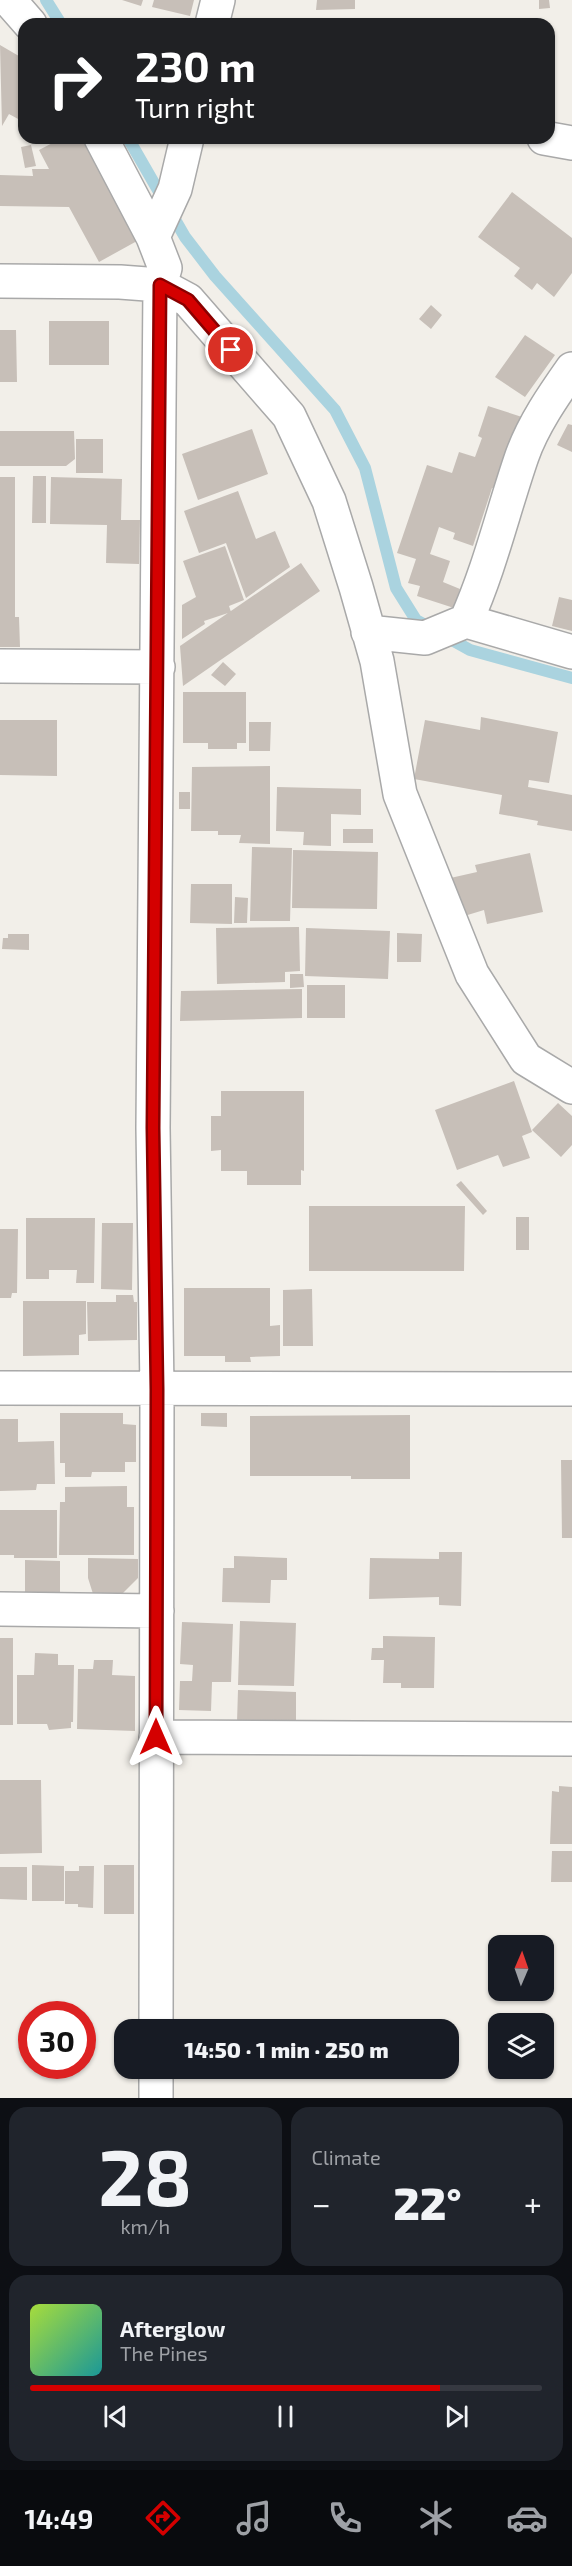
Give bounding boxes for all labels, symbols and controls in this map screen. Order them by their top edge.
text: 230 m [135,40,256,90]
icon: right [36,42,114,120]
text: Turn right [135,91,255,123]
pin [205,324,256,375]
icon: arrive [214,333,247,366]
position arrow [124,1705,188,1769]
north arrow [488,1935,554,2001]
map controls [488,1935,554,2079]
speed limit sign: 30 [18,2001,96,2079]
button: layers [488,2013,554,2079]
text: 14:50 · 1 min · 250 m [184,2036,389,2062]
text: 28 [98,2128,192,2222]
text: Climate [312,2145,381,2169]
text: 22° [393,2175,461,2229]
text: − [312,2183,331,2223]
text: + [524,2183,542,2223]
text: km/h [120,2214,170,2238]
text: Afterglow [120,2315,225,2341]
text: The Pines [120,2341,208,2365]
icon: previous [99,2400,132,2433]
icon: pause [269,2400,302,2433]
icon: next [440,2400,473,2433]
icon: directions [142,2497,184,2539]
icon: music [233,2497,275,2539]
icon: phone [324,2497,366,2539]
icon: climate [415,2497,457,2539]
icon: car [506,2497,548,2539]
text: 14:49 [24,2502,93,2534]

